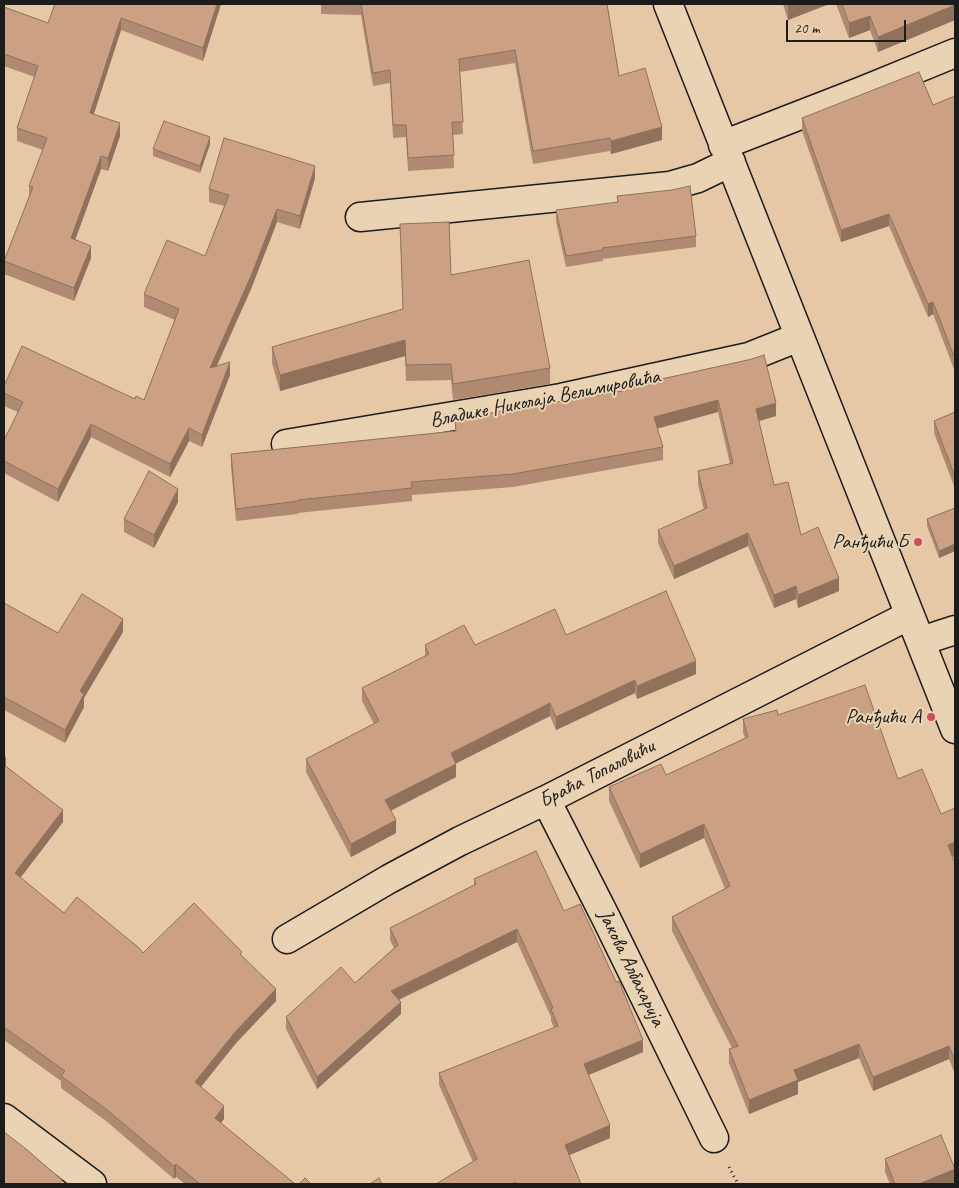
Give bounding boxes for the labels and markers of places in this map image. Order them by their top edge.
place label: Ранђићи Б [832,529,908,555]
marker: Ранђићи Б [912,536,924,548]
place label: Ранђићи А [845,704,921,730]
marker: Ранђићи А [925,711,937,723]

